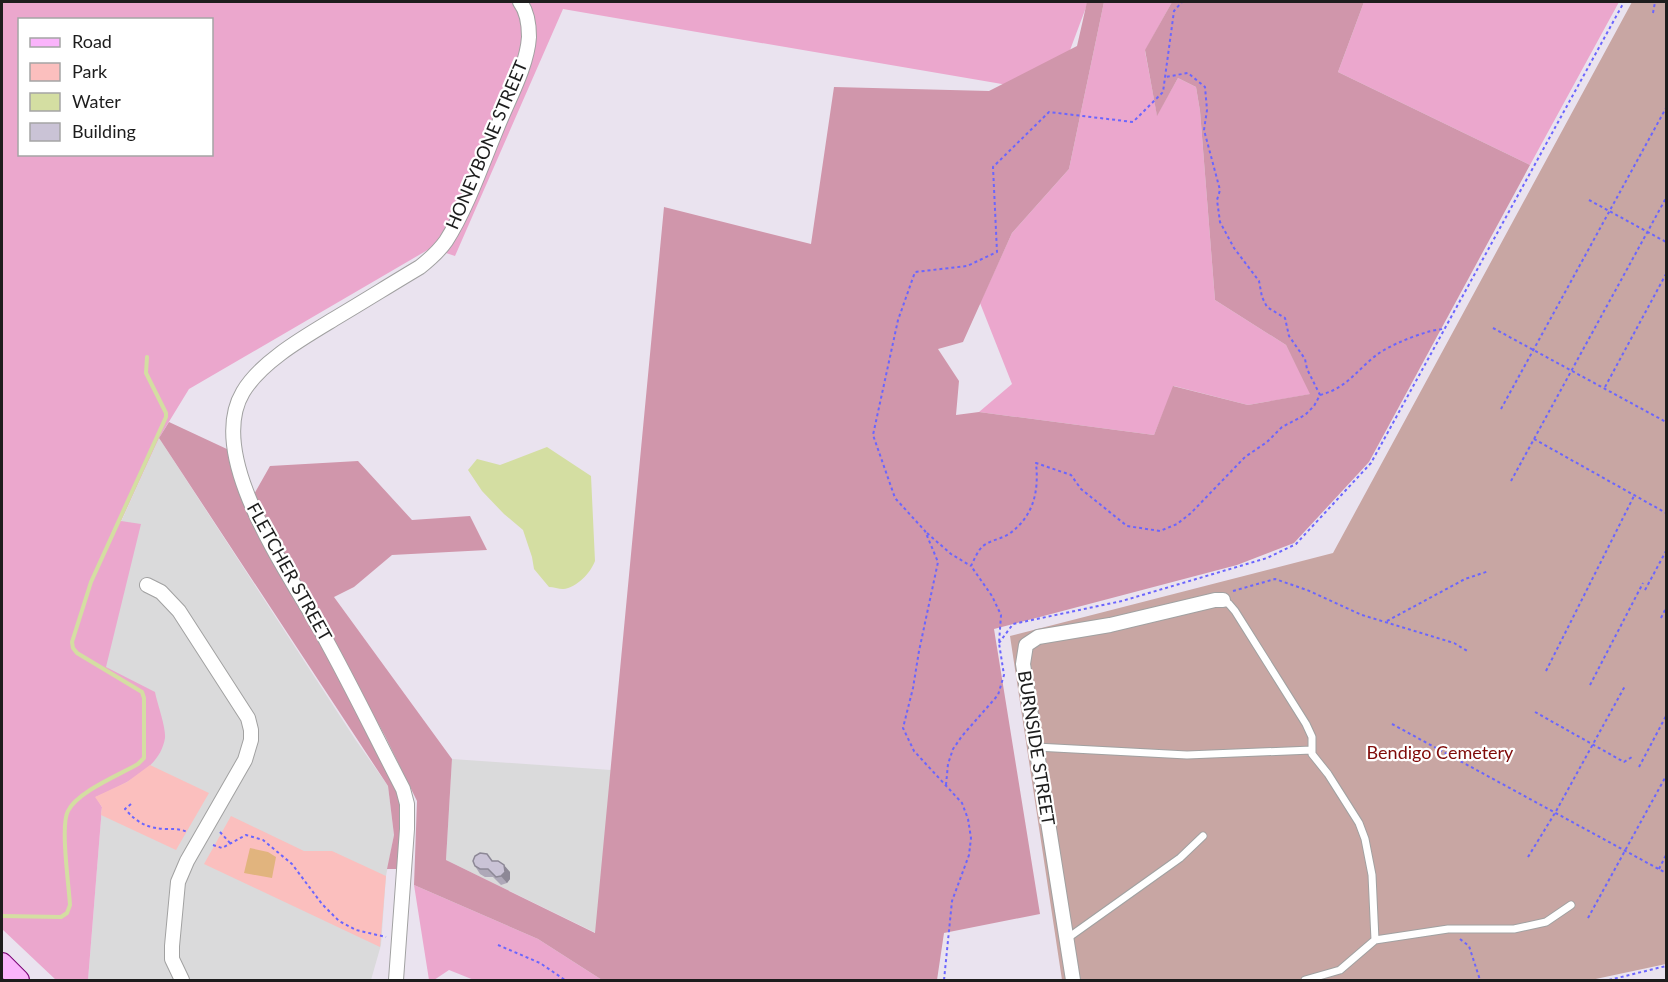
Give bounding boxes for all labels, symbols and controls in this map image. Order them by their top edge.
legend [18,18,213,156]
text: Road [72,30,112,52]
street label: HONEYBONE STREET [441,56,532,232]
text: Park [72,60,108,82]
text: Water [72,90,121,112]
text: Building [72,120,136,142]
street label: FLETCHER STREET [243,498,337,645]
street label: BURNSIDE STREET [1014,669,1060,827]
park label: Bendigo Cemetery [1367,741,1514,763]

